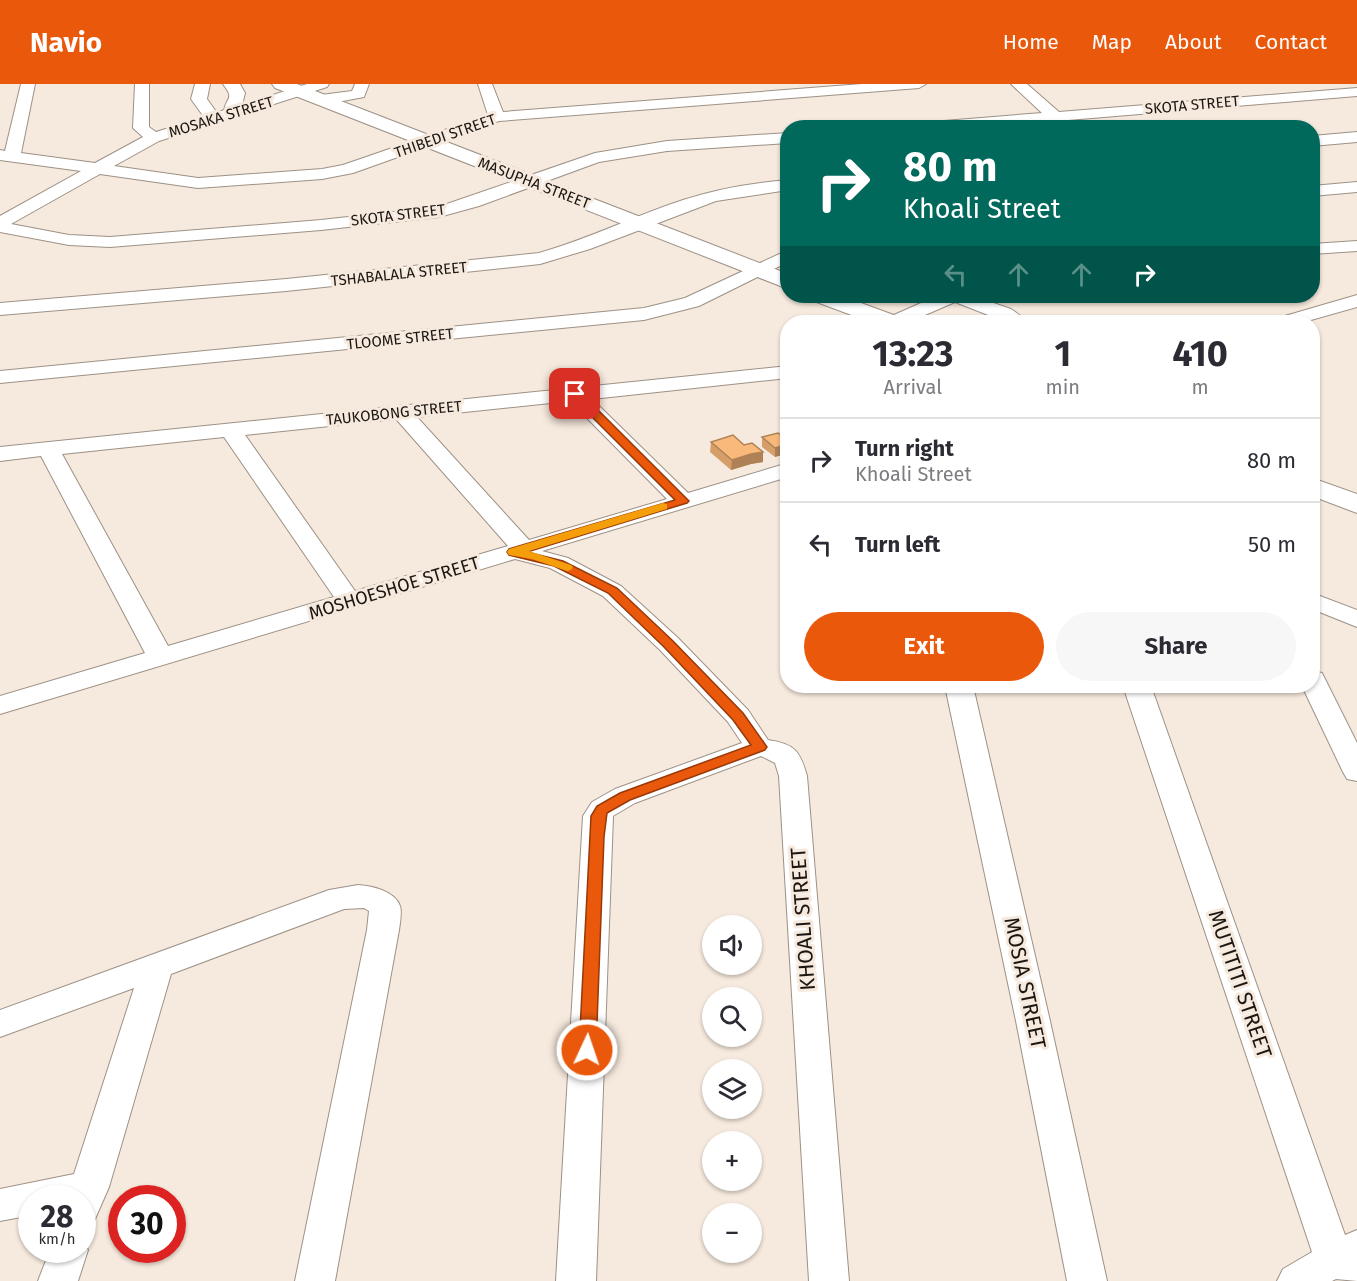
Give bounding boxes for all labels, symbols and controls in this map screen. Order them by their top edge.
text: Navio [30,26,102,59]
text: Home [1003,29,1059,55]
text: Map [1092,29,1132,55]
text: About [1165,29,1222,55]
text: Contact [1255,29,1327,55]
street label: MOSAKA STREET [166,92,276,141]
street label: SKOTA STREET [1144,92,1240,118]
street label: THIBEDI STREET [392,110,498,162]
text: 80 m [903,142,997,192]
icon: right [804,144,882,222]
street label: MASUPHA STREET [476,153,593,213]
text: Khoali Street [903,193,1061,225]
street label: SKOTA STREET [350,200,446,230]
street label: TSHABALALA STREET [330,258,468,290]
icon: left [939,258,972,291]
icon: ahead [1002,258,1035,291]
icon: ahead [1065,258,1098,291]
icon: right [1128,258,1161,291]
street label: TLOOME STREET [346,324,455,354]
text: 13:23 [872,332,953,376]
text: 1 [1054,332,1071,376]
text: 410 [1172,332,1228,376]
pin [549,368,600,419]
text: Arrival [883,375,942,399]
text: min [1046,375,1080,399]
text: m [1191,375,1209,399]
icon: arrive [558,377,591,410]
street label: TAUKOBONG STREET [325,397,463,429]
text: Turn right [855,435,954,462]
icon: right [804,444,837,477]
text: 80 m [1247,447,1296,474]
text: Khoali Street [855,462,972,486]
icon: left [804,528,837,561]
text: Turn left [855,531,940,558]
text: 50 m [1248,531,1296,558]
street label: MOSHOESHOE STREET [306,551,483,624]
button: Exit [804,612,1044,681]
button: Share [1056,612,1296,681]
street label: KHOALI STREET [785,847,821,991]
street label: MUTITITI STREET [1203,907,1278,1062]
map controls [702,915,762,1263]
button: sound [702,915,762,975]
street label: MOSIA STREET [998,915,1052,1051]
button: search [702,987,762,1047]
position arrow [555,1018,619,1082]
button: layers [702,1059,762,1119]
button: + [702,1131,762,1191]
speed limit sign: 30 [108,1185,186,1263]
text: 28 [41,1199,73,1235]
button: − [702,1203,762,1263]
text: km/h [38,1230,76,1248]

